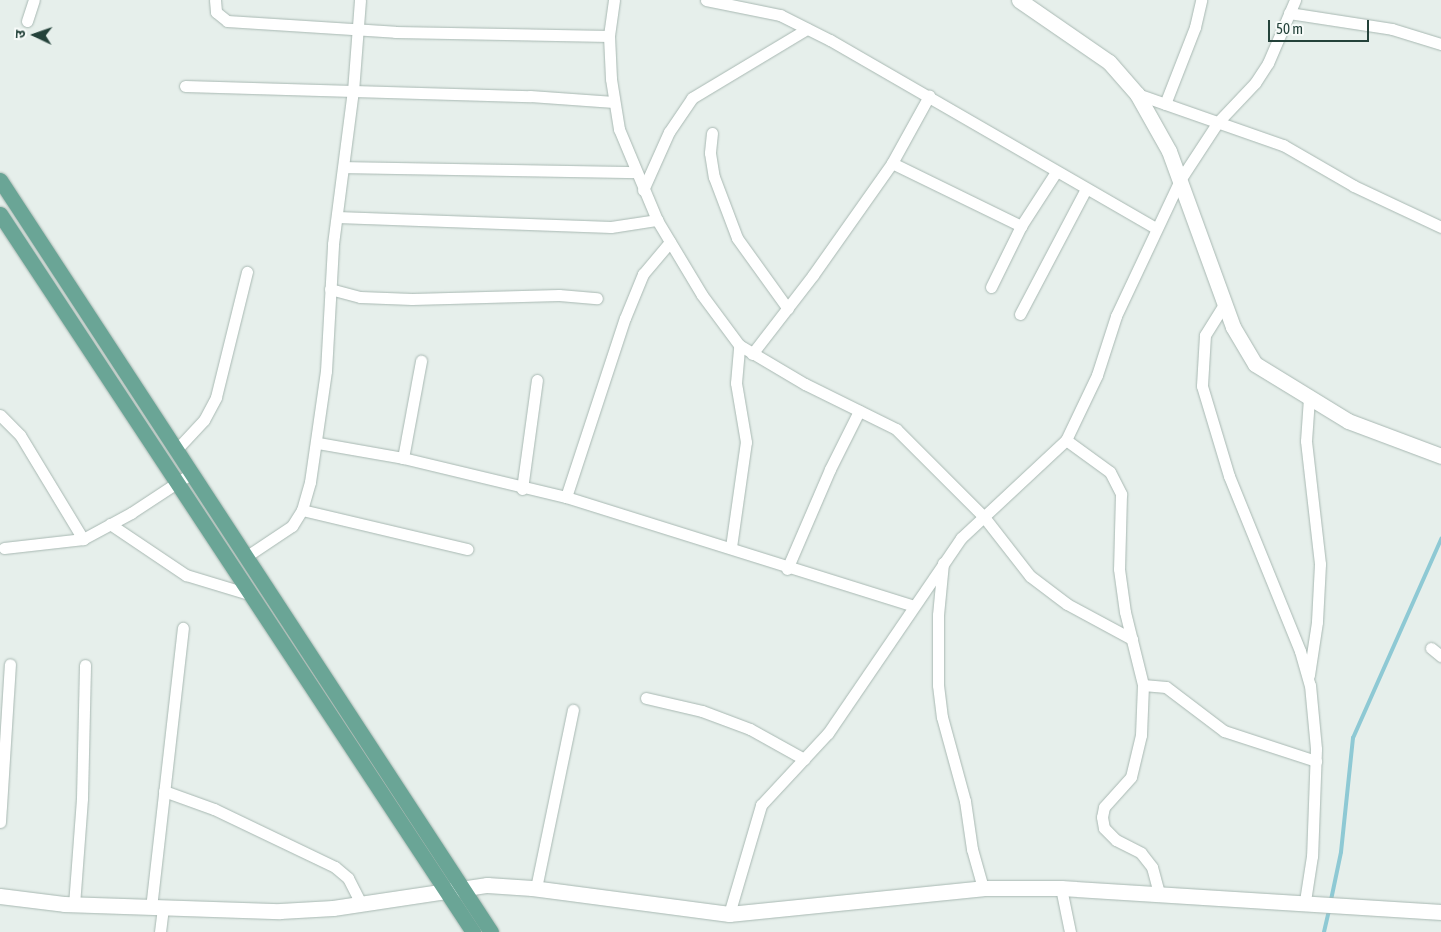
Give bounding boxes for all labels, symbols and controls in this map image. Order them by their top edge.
north arrow [10,10,60,60]
scale bar [1271,10,1372,42]
text: 50 m [1276,20,1303,37]
text: उ [12,30,28,39]

